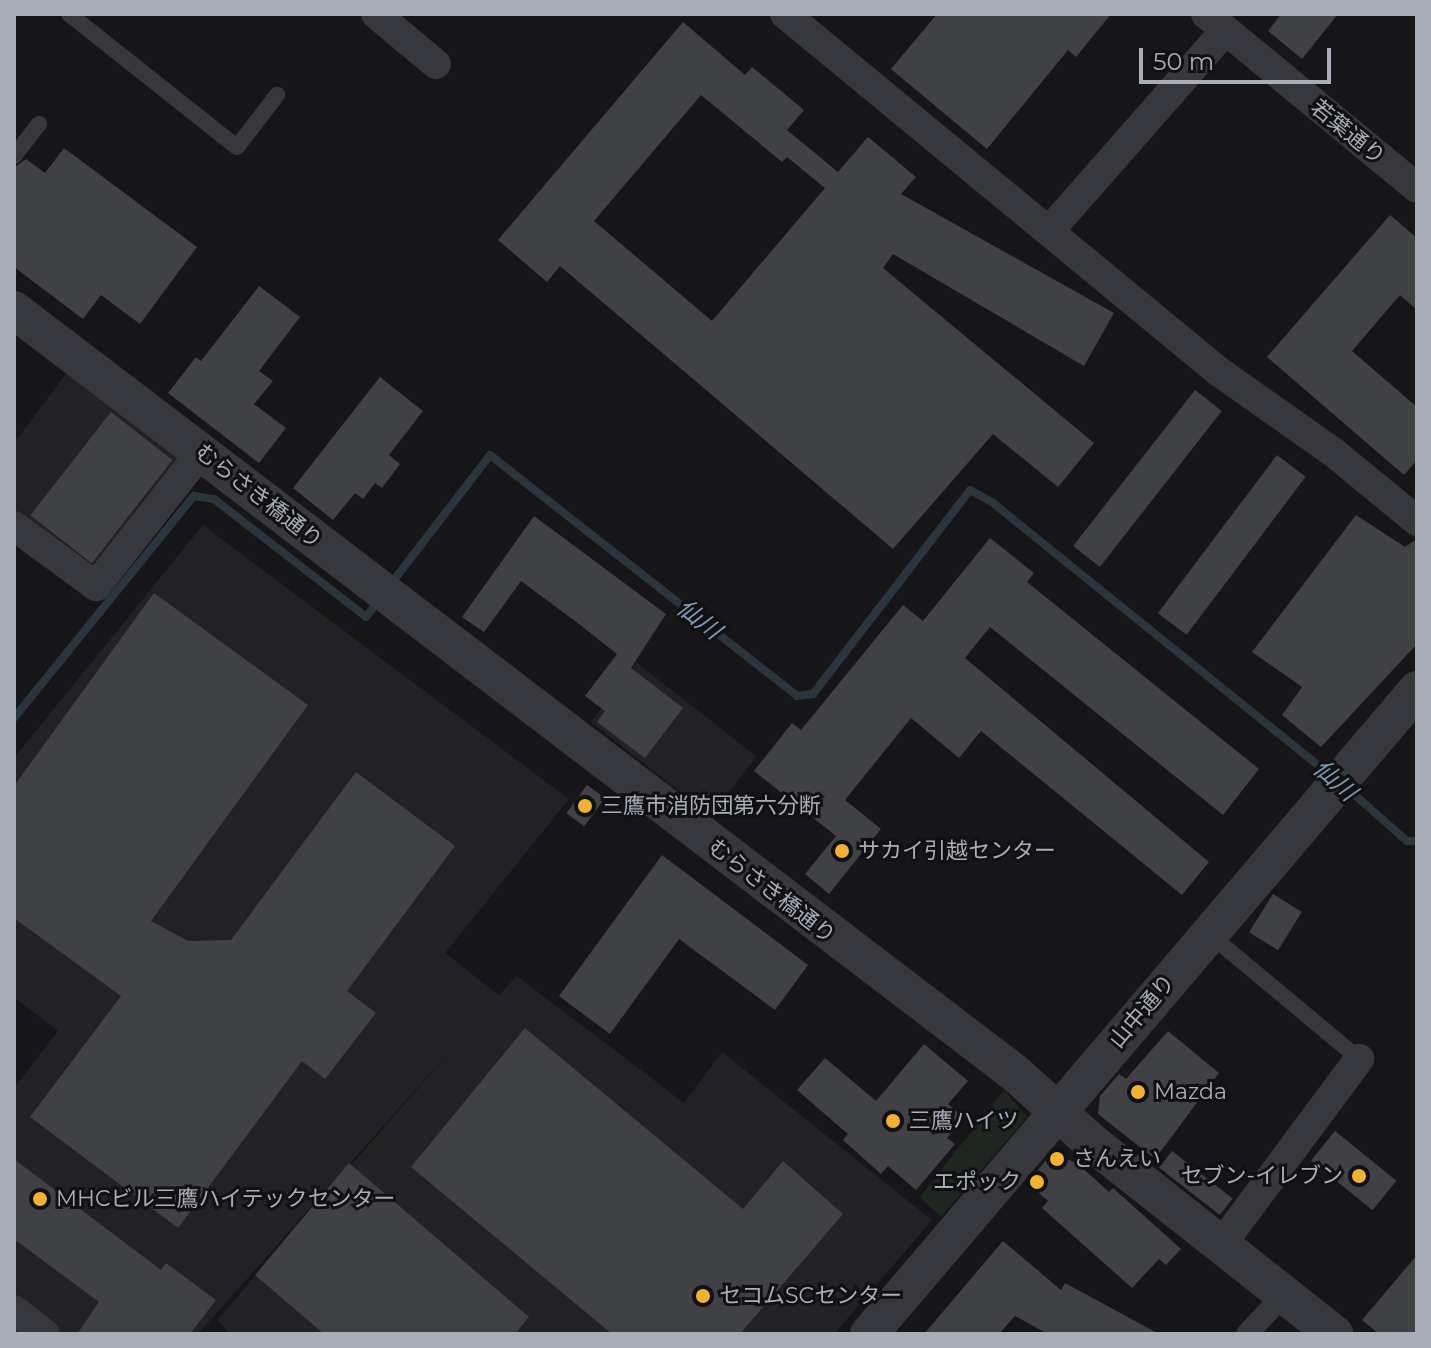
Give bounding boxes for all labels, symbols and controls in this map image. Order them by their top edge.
scale bar [1143,32,1335,82]
text: 50 m [1153,47,1214,76]
street label: 若葉通り [1305,94,1391,170]
street label: むらさき橋通り [190,438,328,554]
water label: 仙川 [671,593,727,645]
water label: 仙川 [1307,753,1363,807]
place label: 三鷹市消防団第六分断 [601,793,821,819]
marker: 三鷹市消防団第六分断 [576,797,594,815]
street label: むらさき橋通り [703,833,841,949]
place label: サカイ引越センター [858,838,1056,864]
marker: サカイ引越センター [833,842,851,860]
street label: 山中通り [1104,969,1180,1053]
place label: Mazda [1154,1079,1227,1105]
marker: Mazda [1129,1083,1147,1101]
place label: 三鷹ハイツ [909,1108,1019,1134]
marker: 三鷹ハイツ [884,1112,902,1130]
place label: さんえい [1073,1146,1161,1172]
marker: さんえい [1048,1150,1066,1168]
place label: セブン-イレブン [1181,1163,1343,1189]
marker: セブン-イレブン [1350,1167,1368,1185]
place label: エポック [933,1169,1021,1195]
marker: エポック [1028,1173,1046,1191]
place label: MHCビル三鷹ハイテックセンター [56,1186,396,1212]
marker: MHCビル三鷹ハイテックセンター [31,1190,49,1208]
place label: セコムSCセンター [719,1283,902,1309]
marker: セコムSCセンター [694,1287,712,1305]

